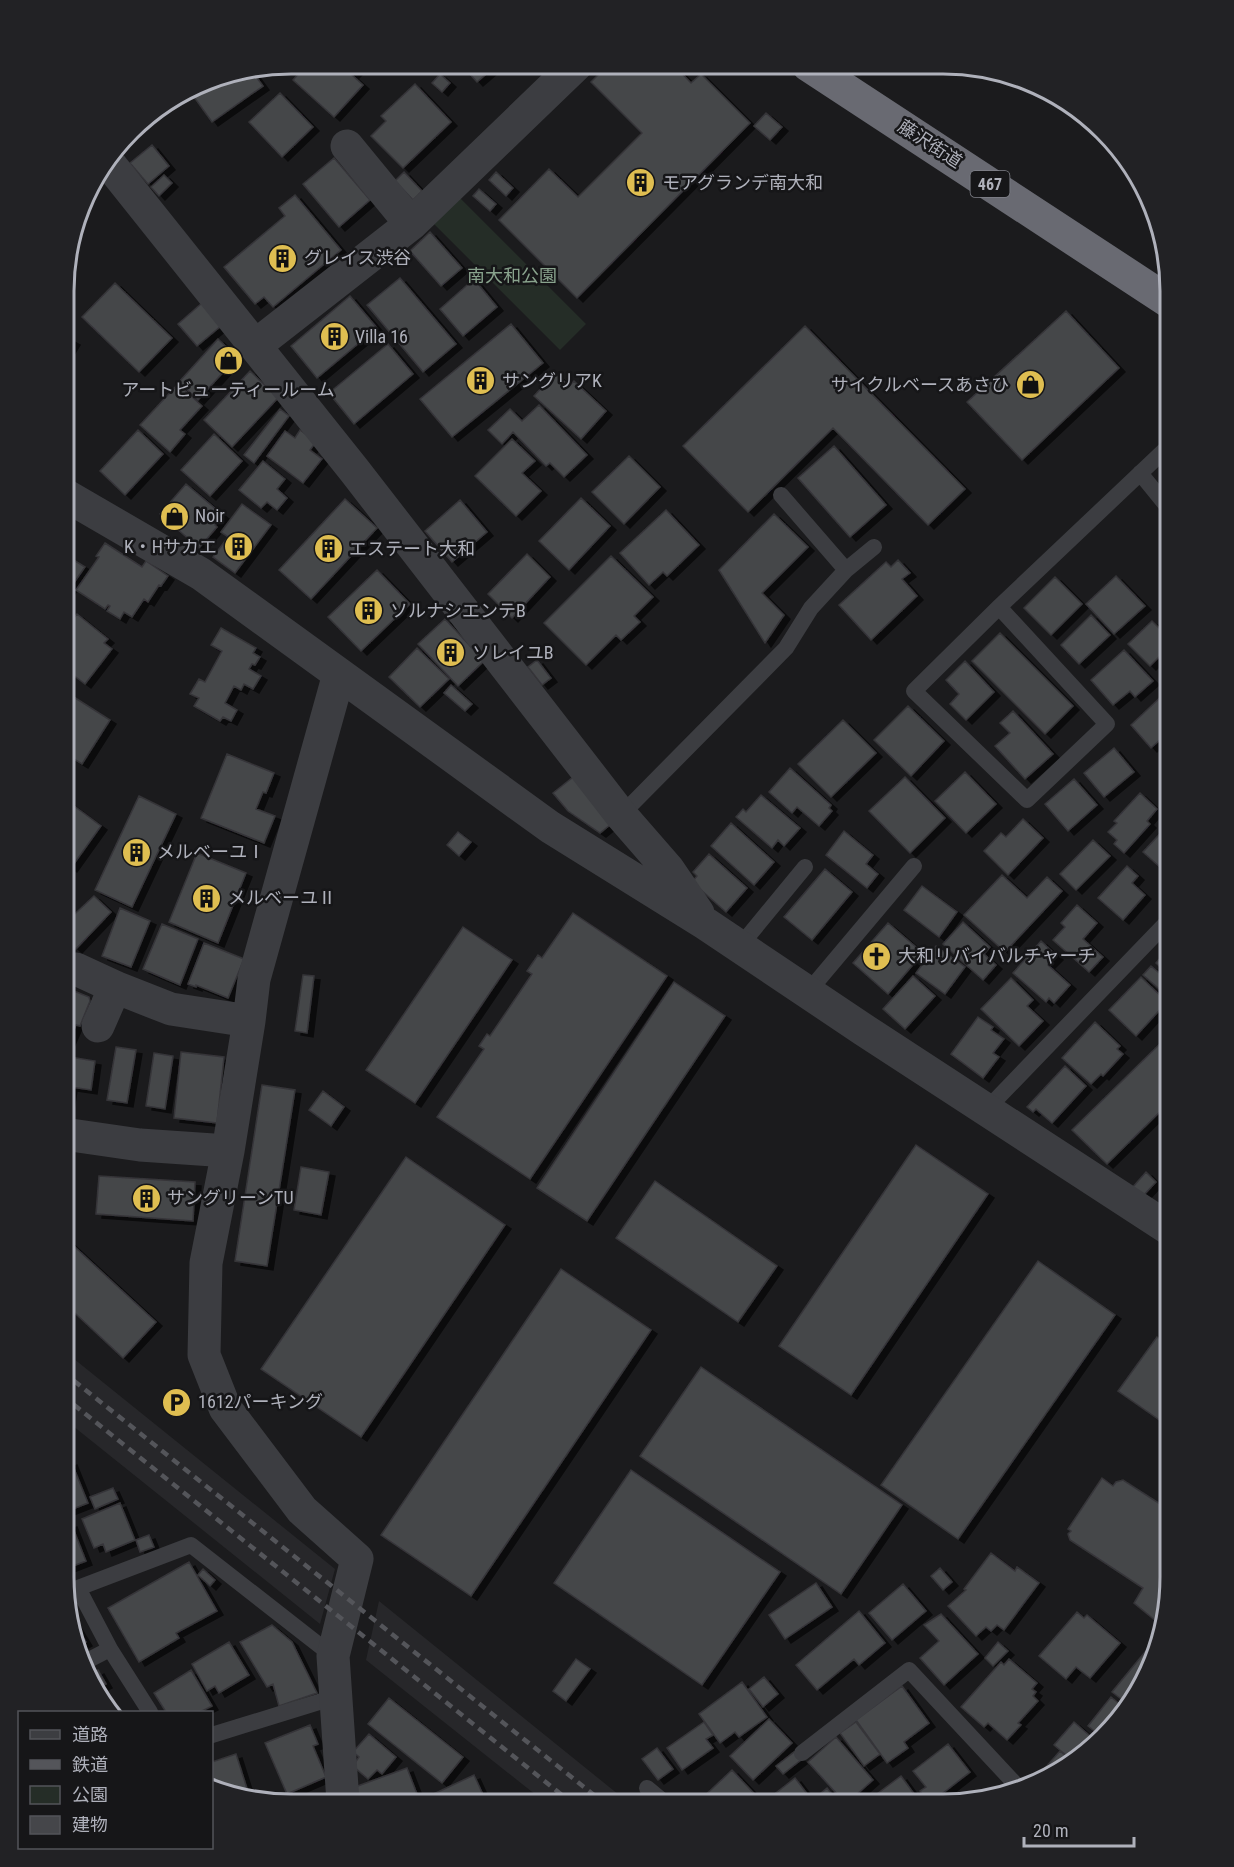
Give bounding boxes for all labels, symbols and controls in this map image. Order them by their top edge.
street label: 藤沢街道 [894,115,966,172]
building icon: モアグランデ南大和 [625,167,657,199]
road number: 467 [970,171,1010,197]
place label: モアグランデ南大和 [662,172,823,193]
building icon: グレイス渋谷 [267,242,299,274]
place label: グレイス渋谷 [304,247,411,268]
park label: 南大和公園 [467,265,557,286]
building icon: Villa 16 [318,321,350,353]
place label: Villa 16 [355,326,408,347]
shop icon: アートビューティールーム [212,345,244,377]
building icon: サングリアK [465,365,497,397]
shop icon: サイクルベースあさひ [1014,369,1046,401]
place label: サングリアK [502,370,602,391]
place label: サイクルベースあさひ [831,374,1009,395]
place label: アートビューティールーム [121,379,335,400]
shop icon: Noir [158,500,190,532]
place label: Noir [195,505,225,526]
building icon: K・Hサカエ [222,531,254,563]
building icon: エステート大和 [312,533,344,565]
place label: K・Hサカエ [124,536,217,557]
place label: エステート大和 [349,538,475,559]
building icon: ソルナシエンテB [353,595,385,627]
place label: ソルナシエンテB [390,600,526,621]
building icon: ソレイユB [435,637,467,669]
place label: ソレイユB [472,642,553,663]
building icon: メルベーユⅠ [120,836,152,868]
place label: メルベーユⅠ [157,841,265,862]
building icon: メルベーユⅡ [191,882,223,914]
place label: メルベーユⅡ [228,887,336,908]
church icon: 大和リバイバルチャーチ [861,940,893,972]
place label: 大和リバイバルチャーチ [898,945,1095,966]
building icon: サングリーンTU [130,1182,162,1214]
place label: サングリーンTU [167,1187,294,1208]
parking icon: 1612パーキング [161,1386,193,1418]
place label: 1612パーキング [198,1391,323,1412]
legend [18,1711,213,1849]
text: 道路 [72,1724,108,1745]
text: 鉄道 [72,1754,108,1775]
text: 公園 [72,1784,108,1805]
scale bar [1024,1810,1134,1848]
text: 建物 [72,1814,108,1835]
text: 20 m [1033,1820,1068,1841]

